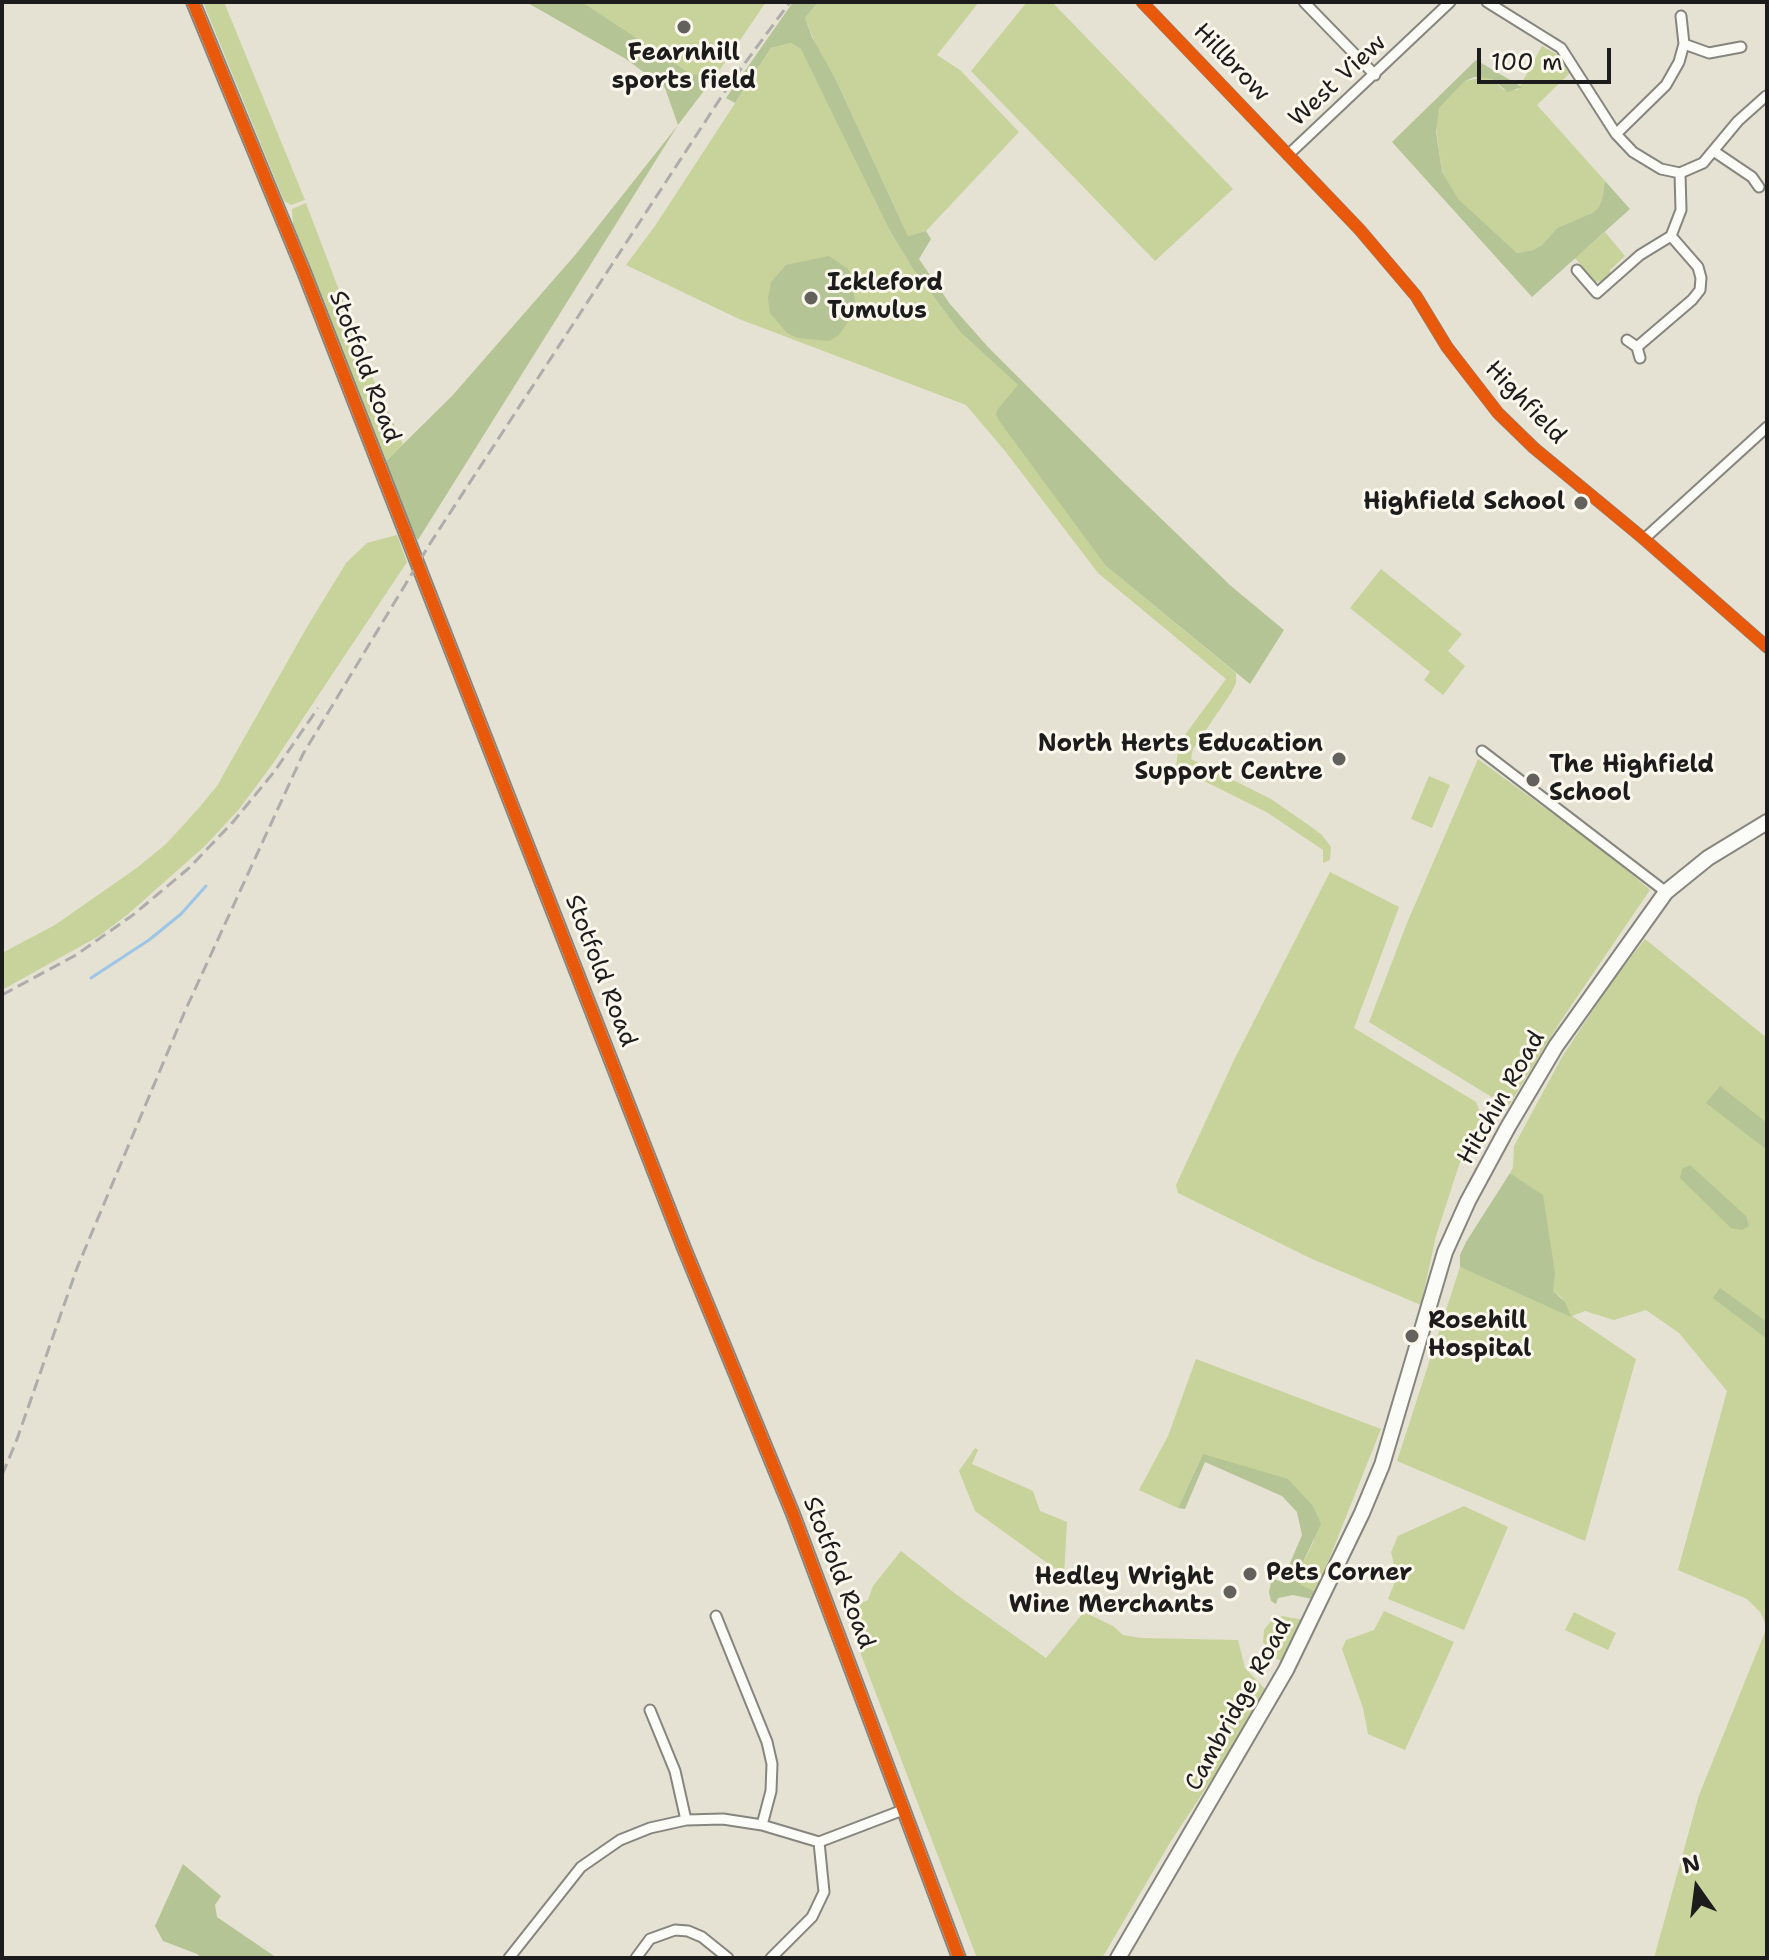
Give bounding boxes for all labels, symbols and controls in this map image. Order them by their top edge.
marker: Fearnhill sports field [675,18,693,36]
street label: Hillbrow [1187,18,1275,108]
street label: West View [1284,29,1392,133]
scale bar [1481,32,1615,82]
place label: Fearnhill sports field [612,40,756,96]
text: 100 m [1491,46,1563,78]
place label: Ickleford Tumulus [827,270,943,326]
street label: Stotfold Road [322,287,406,447]
marker: Ickleford Tumulus [802,289,820,307]
street label: Highfield [1478,355,1572,451]
place label: Highfield School [1363,489,1565,517]
marker: Highfield School [1572,494,1590,512]
place label: North Herts Education Support Centre [1038,731,1323,787]
marker: North Herts Education Support Centre [1330,750,1348,768]
place label: The Highfield School [1549,752,1714,808]
marker: The Highfield School [1524,771,1542,789]
street label: Stotfold Road [558,891,642,1051]
street label: Hitchin Road [1452,1026,1552,1170]
place label: Rosehill Hospital [1428,1308,1531,1364]
marker: Rosehill Hospital [1403,1327,1421,1345]
street label: Stotfold Road [796,1493,880,1653]
place label: Pets Corner [1266,1560,1412,1588]
place label: Hedley Wright Wine Merchants [1009,1564,1214,1620]
marker: Pets Corner [1241,1565,1259,1583]
marker: Hedley Wright Wine Merchants [1221,1583,1239,1601]
street label: Cambridge Road [1180,1614,1298,1796]
north arrow [1657,1848,1737,1928]
text: N [1679,1848,1703,1880]

